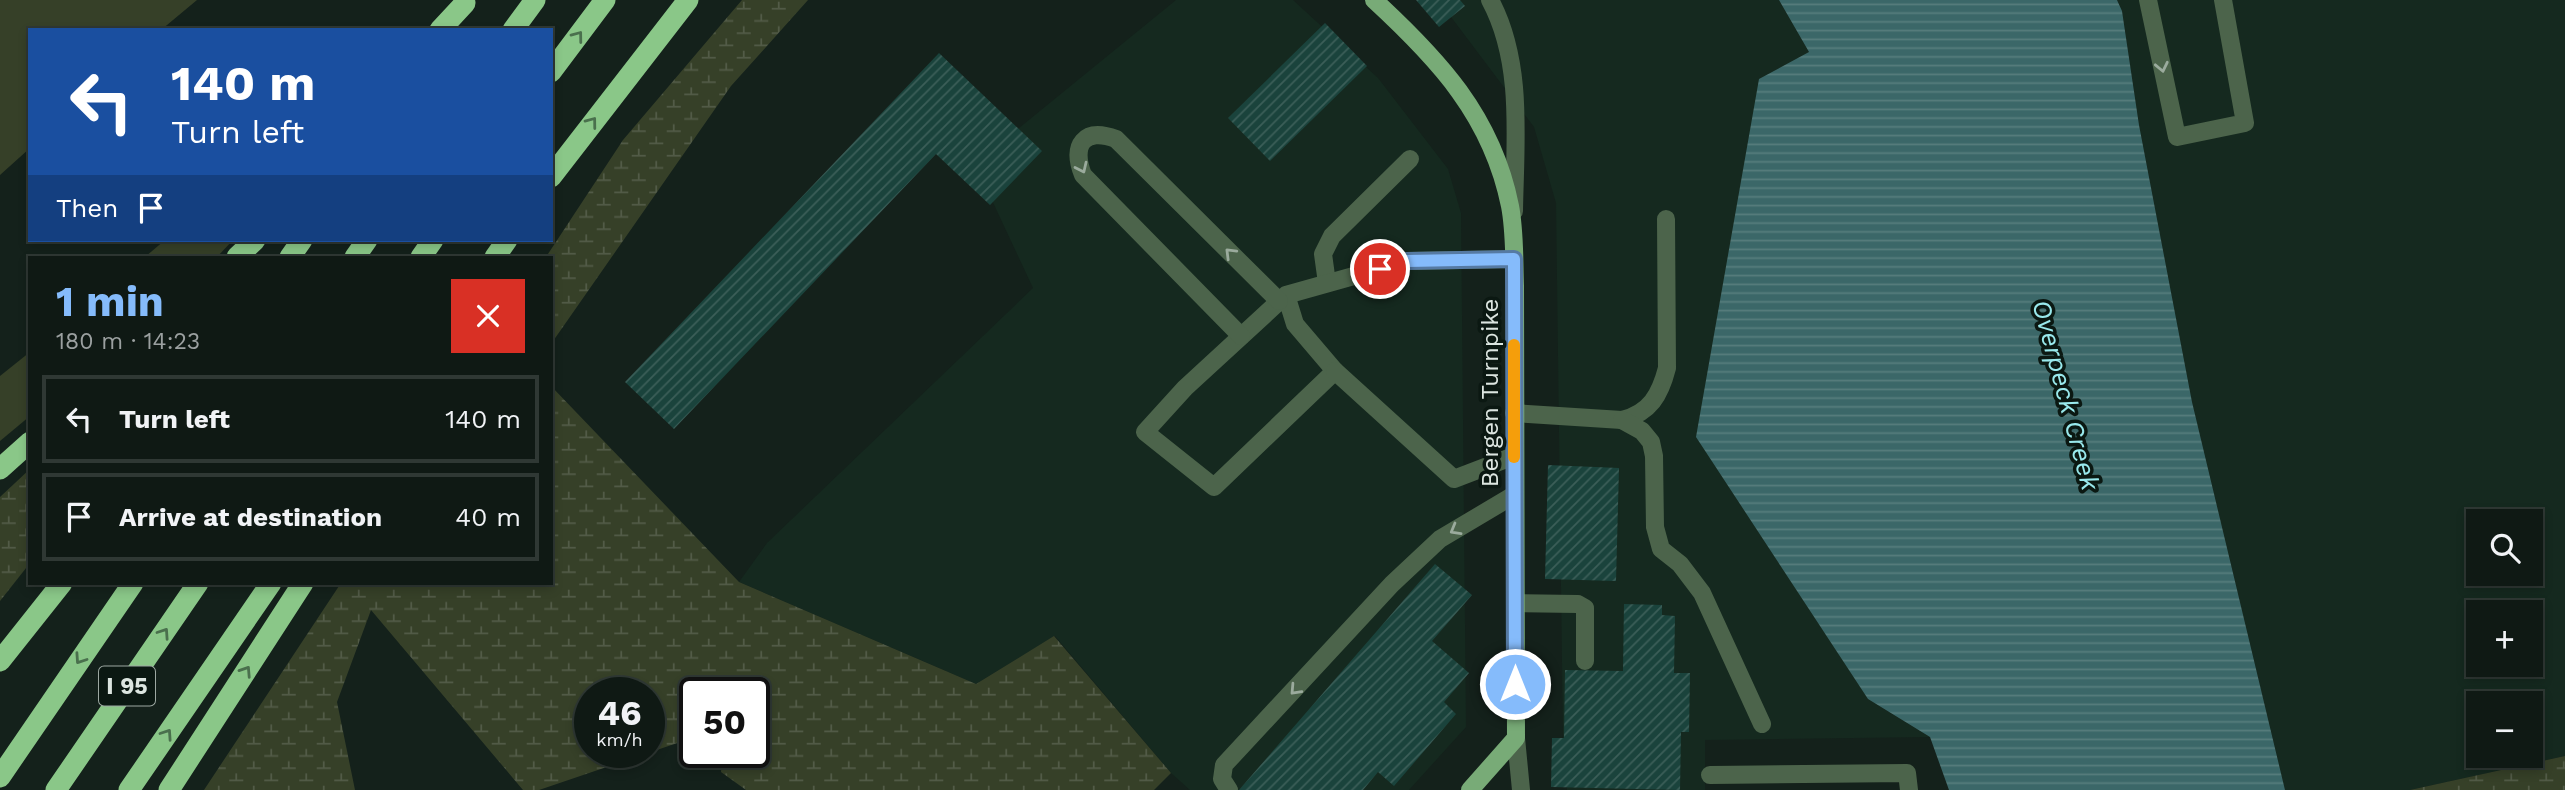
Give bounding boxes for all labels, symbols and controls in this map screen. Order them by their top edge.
one-way arrow [570,31,582,44]
text: 140 m [171,54,315,112]
icon: left [56,56,147,147]
one-way arrow [2154,61,2169,73]
text: Turn left [171,113,304,151]
one-way arrow [584,118,596,130]
one-way arrow [1074,161,1088,173]
icon: arrive [132,189,170,227]
text: Then [56,193,118,223]
pin [1350,239,1410,299]
one-way arrow [1226,248,1239,261]
icon: arrive [1361,250,1399,288]
text: 1 min [56,277,164,326]
button: close [451,279,525,353]
water label: Overpeck Creek [2026,297,2106,494]
street label: Bergen Turnpike [1476,299,1504,487]
text: 180 m · 14:23 [56,328,200,355]
icon: left [60,400,98,438]
text: Turn left [119,404,230,434]
text: 140 m [445,404,521,434]
icon: arrive [60,498,98,536]
text: Arrive at destination [119,502,382,532]
text: 40 m [455,502,521,532]
map controls [2466,509,2543,768]
button: search [2466,509,2543,586]
one-way arrow [1450,522,1463,535]
button: + [2466,600,2543,677]
one-way arrow [156,627,169,640]
position arrow [1478,647,1552,721]
one-way arrow [76,652,89,665]
road number: I 95 [99,666,155,706]
one-way arrow [238,666,251,679]
speed limit sign: 50 [679,677,770,768]
one-way arrow [1290,682,1303,695]
button: − [2466,691,2543,768]
text: 46 [597,692,642,734]
one-way arrow [159,729,171,742]
text: km/h [596,729,643,750]

